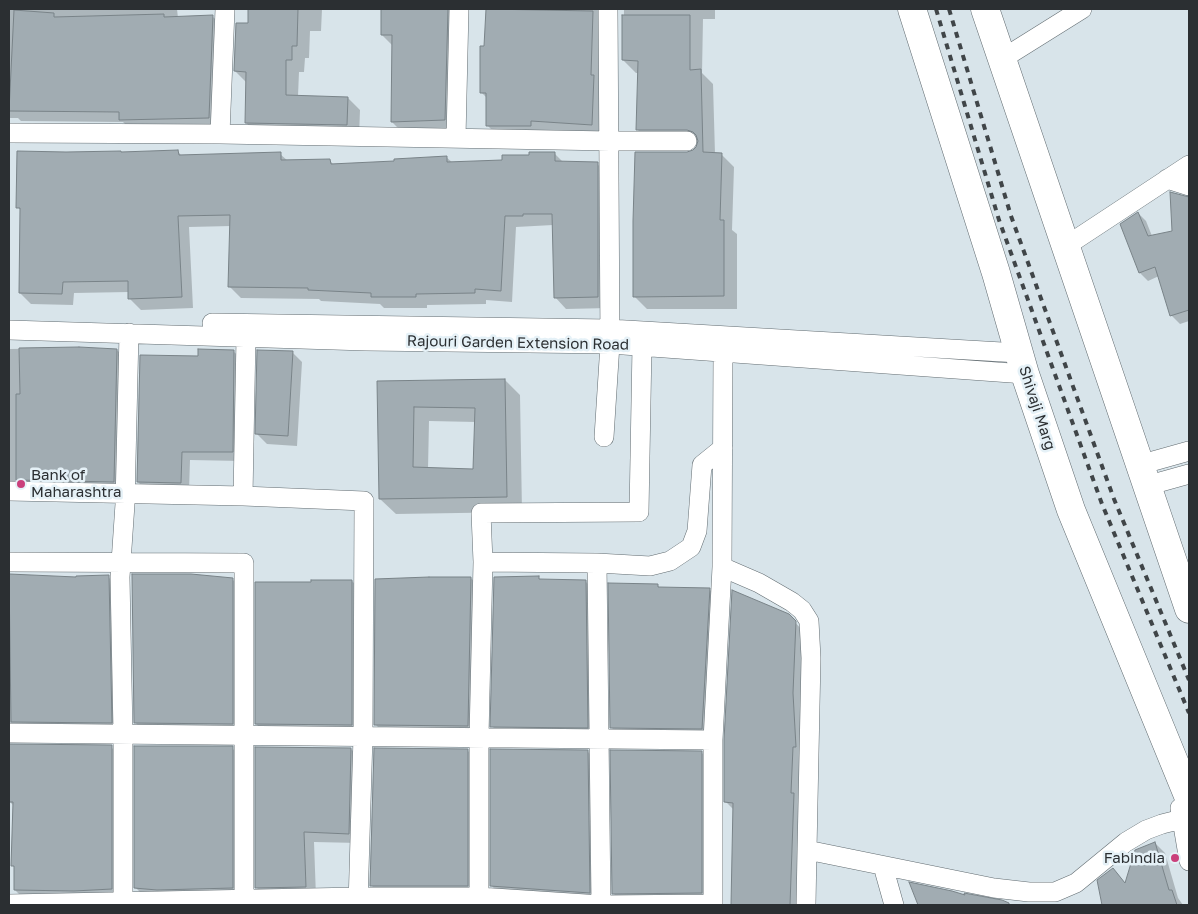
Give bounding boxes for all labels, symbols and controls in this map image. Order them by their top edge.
street label: Rajouri Garden Extension Road [407,332,629,354]
street label: Shivaji Marg [1015,364,1059,452]
place label: Bank of Maharashtra [31,466,121,501]
marker: Bank of Maharashtra [15,478,27,490]
place label: Fabindia [1104,849,1165,867]
marker: Fabindia [1169,852,1181,864]

